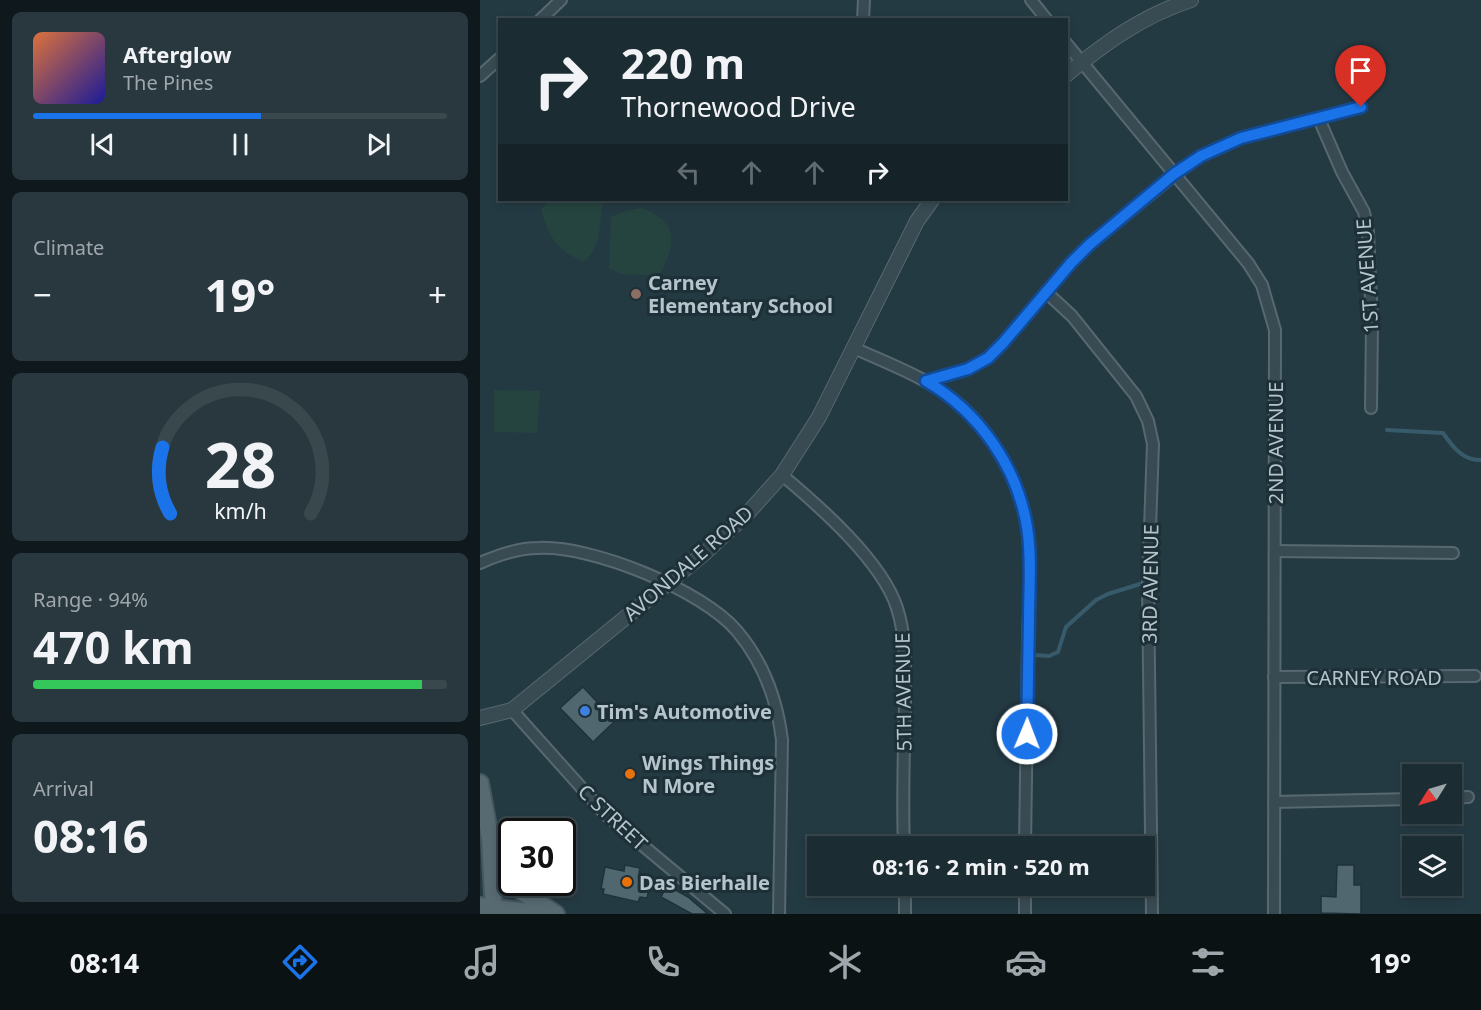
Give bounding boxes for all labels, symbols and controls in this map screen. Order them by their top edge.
text: 220 m [621,34,745,91]
text: Afterglow [123,39,232,69]
icon: right [522,42,600,120]
pin [1335,45,1386,107]
icon: arrive [1344,54,1377,87]
text: The Pines [123,69,213,96]
text: Thornewood Drive [621,88,856,125]
icon: previous [86,128,119,161]
icon: pause [224,128,257,161]
icon: next [362,128,395,161]
icon: left [672,156,705,189]
icon: ahead [735,156,768,189]
icon: ahead [798,156,831,189]
icon: right [861,156,894,189]
street label: 1ST AVENUE [1350,218,1384,334]
text: Climate [33,234,104,261]
text: 19° [205,264,275,325]
place label: Carney Elementary School [648,269,833,319]
text: − [33,272,52,317]
text: + [428,272,447,317]
marker: Carney Elementary School [629,287,643,301]
street label: 2ND AVENUE [1262,382,1289,504]
text: 28 [204,421,276,506]
text: km/h [214,496,266,525]
street label: AVONDALE ROAD [617,499,759,627]
street label: 3RD AVENUE [1135,524,1165,644]
text: Range · 94% [33,586,148,613]
text: 470 km [33,616,194,677]
street label: 5TH AVENUE [888,632,918,752]
street label: CARNEY ROAD [1306,664,1442,691]
place label: Tim's Automotive [597,698,772,725]
position arrow [995,702,1059,766]
marker: Tim's Automotive [578,704,592,718]
place label: Wings Things N More [642,749,774,799]
north arrow [1402,764,1462,824]
map controls [1402,764,1462,896]
marker: Wings Things N More [623,767,637,781]
text: Arrival [33,775,94,802]
street label: C STREET [572,778,654,856]
text: 08:16 [33,805,149,866]
speed limit sign: 30 [498,818,576,896]
button: layers [1402,836,1462,896]
text: 08:16 · 2 min · 520 m [872,851,1090,881]
place label: Das Bierhalle [639,869,770,896]
marker: Das Bierhalle [620,875,634,889]
icon: directions [279,941,321,983]
icon: music [461,941,503,983]
icon: phone [642,941,684,983]
icon: climate [824,941,866,983]
icon: car [1005,941,1047,983]
icon: filters [1187,941,1229,983]
text: 08:14 [70,944,139,981]
text: 19° [1369,944,1411,981]

